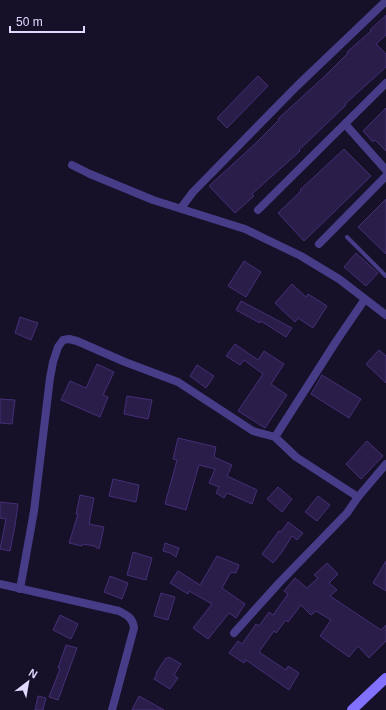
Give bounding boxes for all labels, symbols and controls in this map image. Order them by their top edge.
scale bar [10,8,84,34]
text: 50 m [16,15,43,29]
north arrow [8,662,48,702]
text: N [27,666,40,681]

